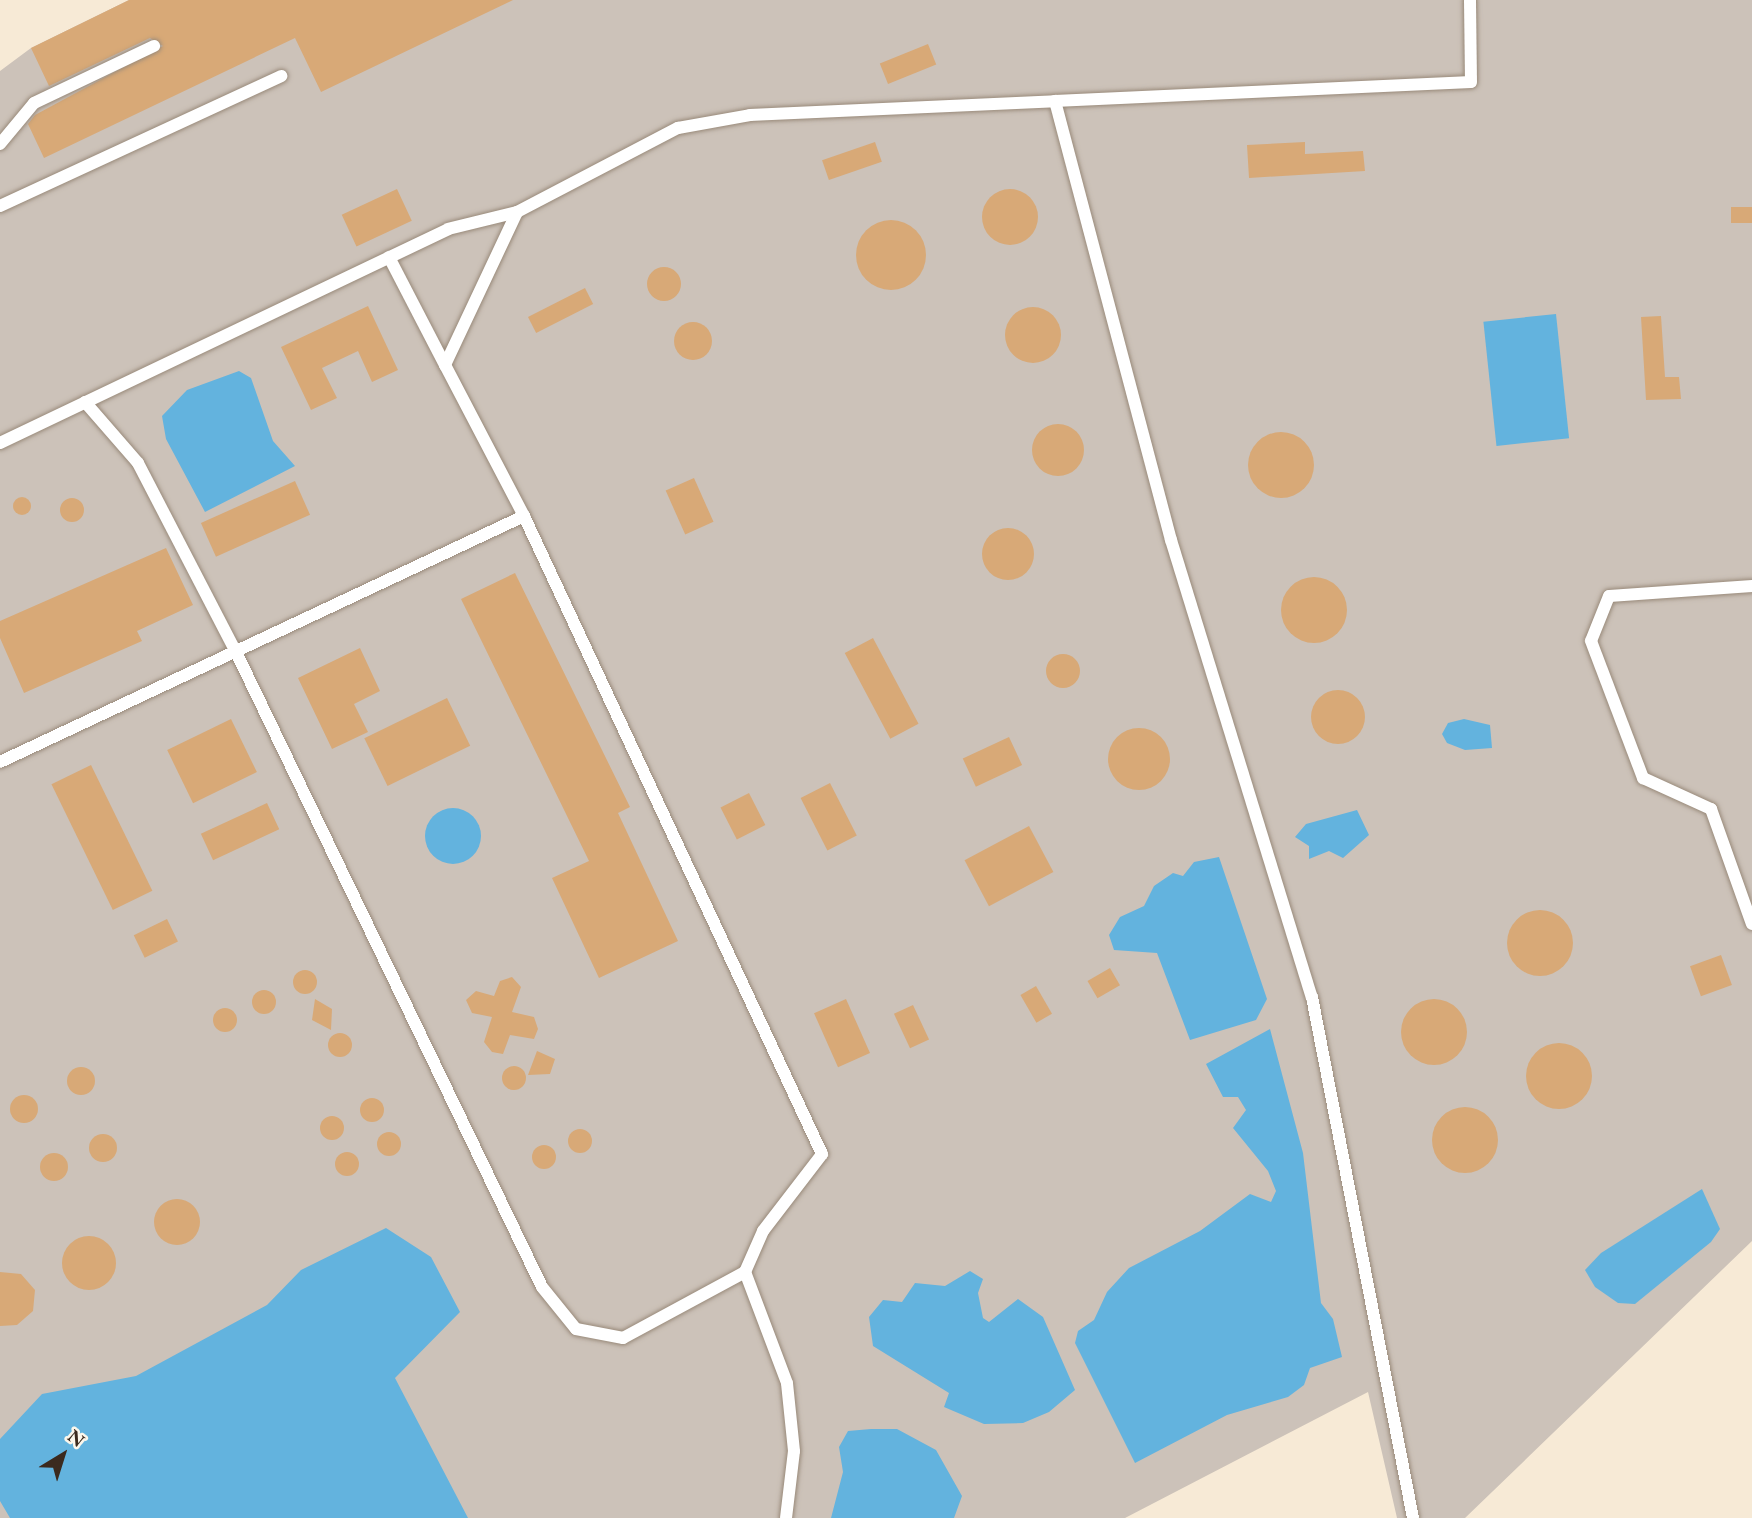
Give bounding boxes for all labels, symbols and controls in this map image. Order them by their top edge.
north arrow [28,1420,98,1490]
text: N [62,1423,90,1453]

